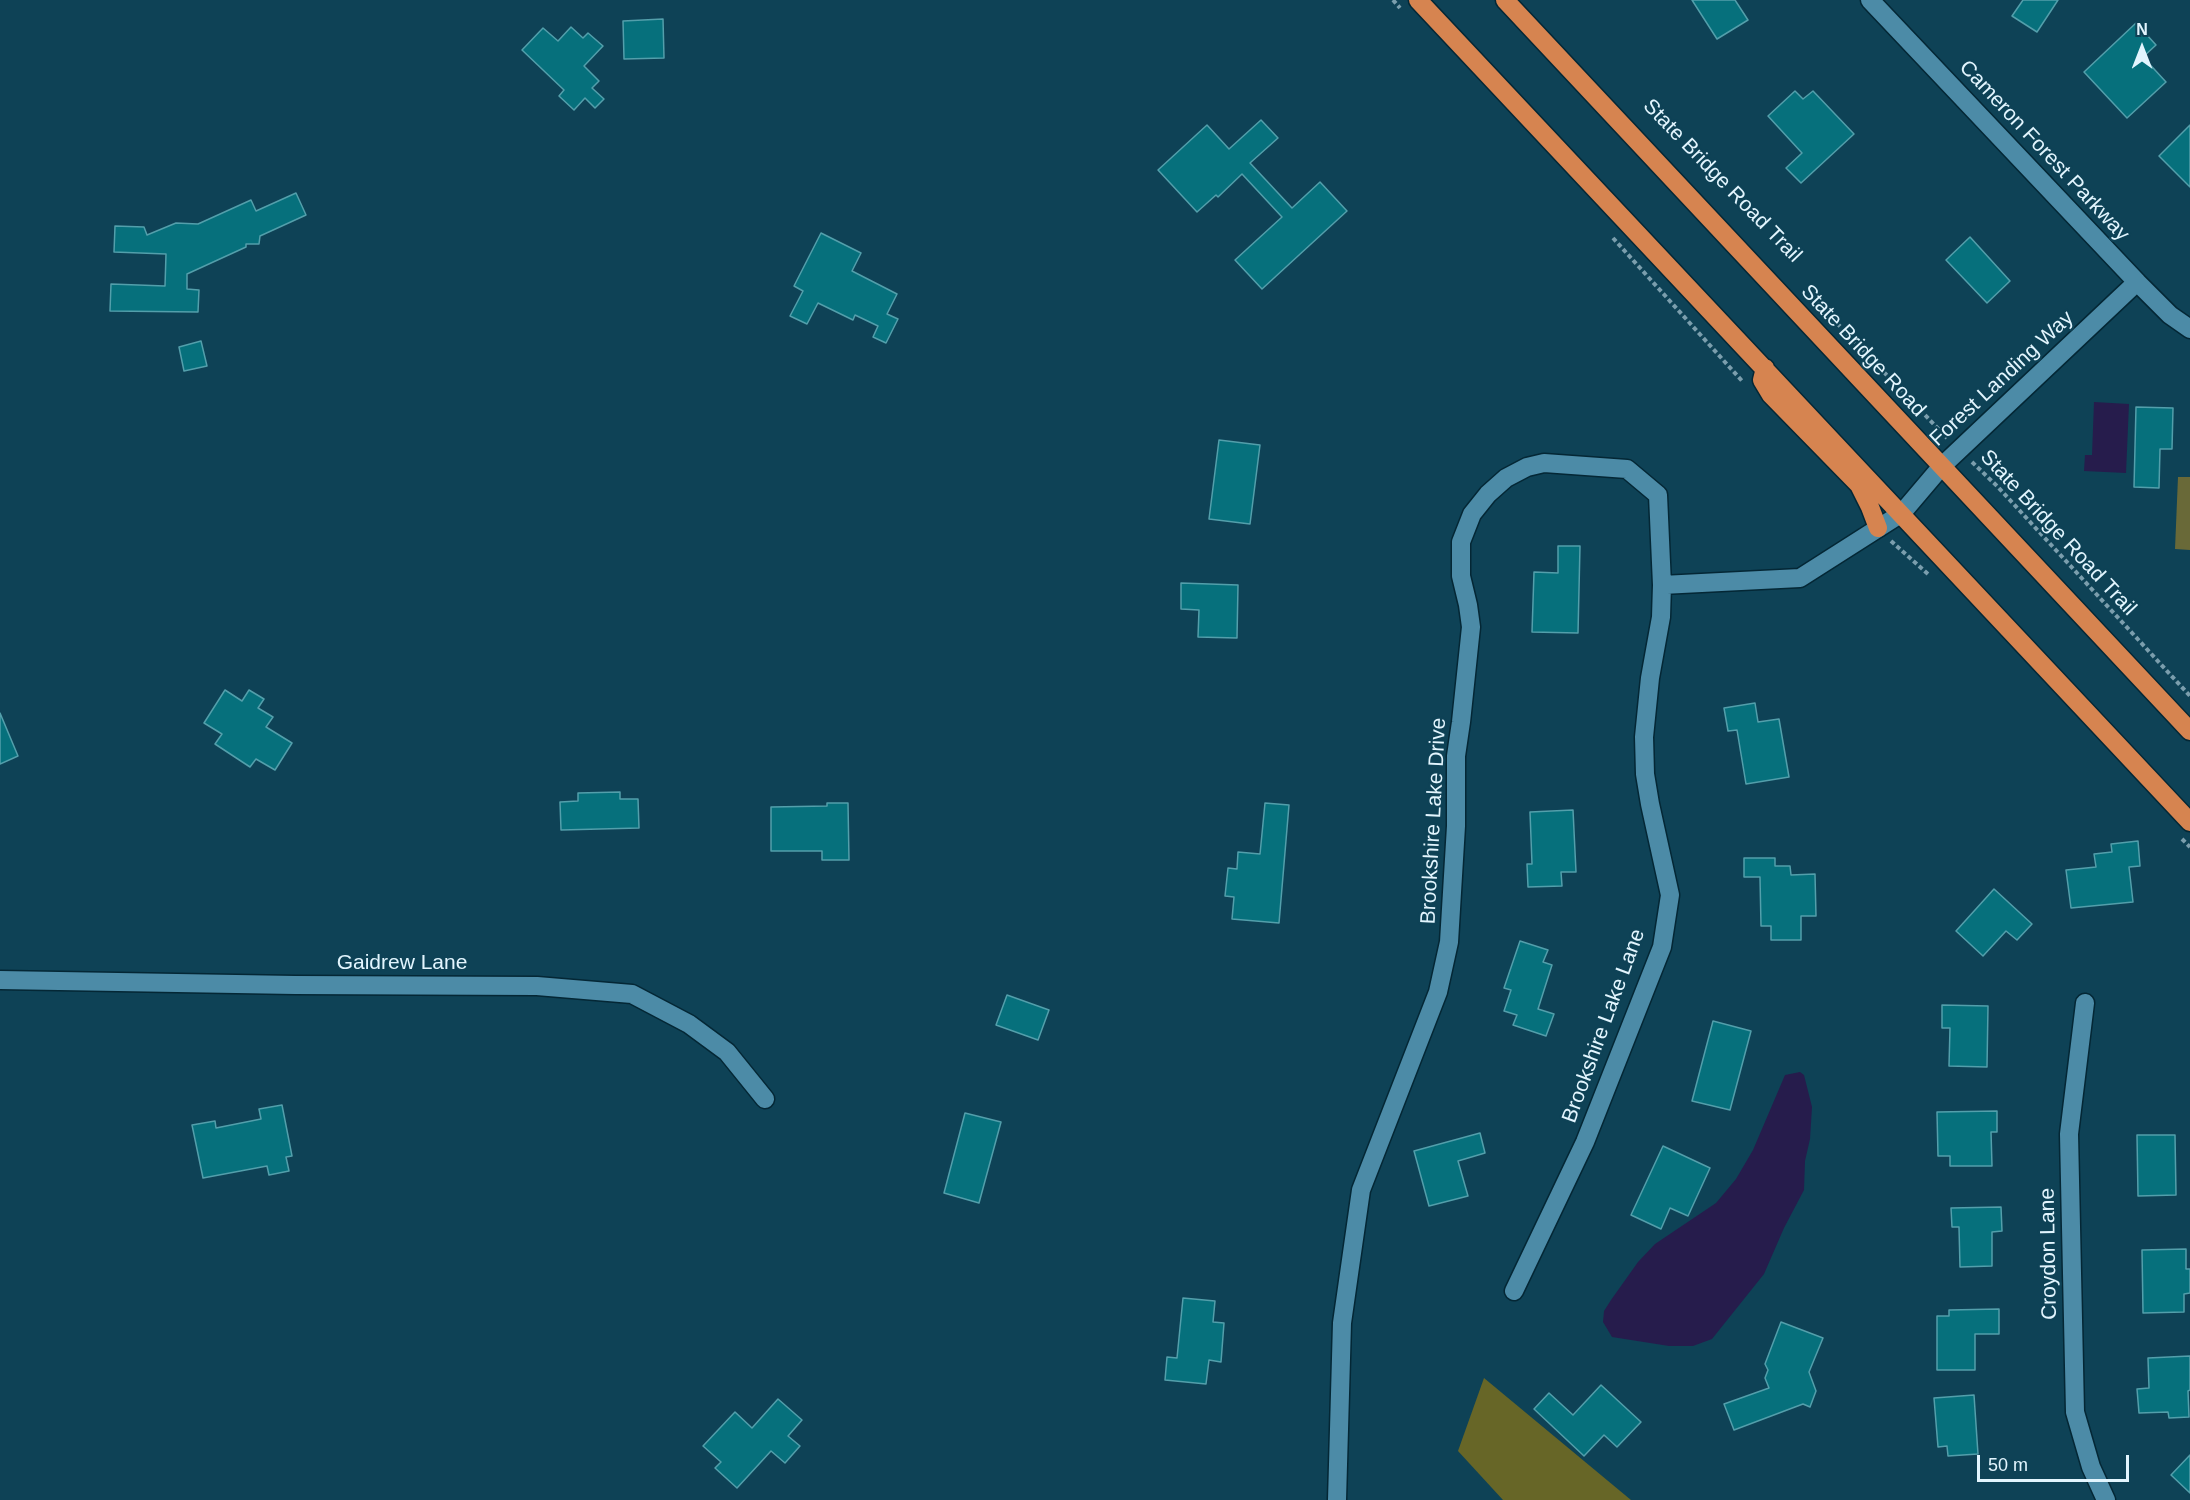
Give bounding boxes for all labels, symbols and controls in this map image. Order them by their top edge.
north arrow [2112,18,2172,78]
text: N [2136,21,2148,38]
street label: Cameron Forest Parkway [1954,55,2134,247]
street label: State Bridge Road Trail [1637,94,1807,268]
street label: State Bridge Road [1795,280,1931,422]
street label: Forest Landing Way [1925,306,2079,452]
street label: State Bridge Road Trail [1975,445,2141,621]
street label: Brookshire Lake Drive [1416,717,1452,925]
street label: Brookshire Lake Lane [1557,926,1651,1126]
street label: Gaidrew Lane [337,950,467,976]
street label: Croydon Lane [2035,1188,2063,1320]
scale bar [1980,1443,2132,1481]
text: 50 m [1988,1455,2028,1475]

